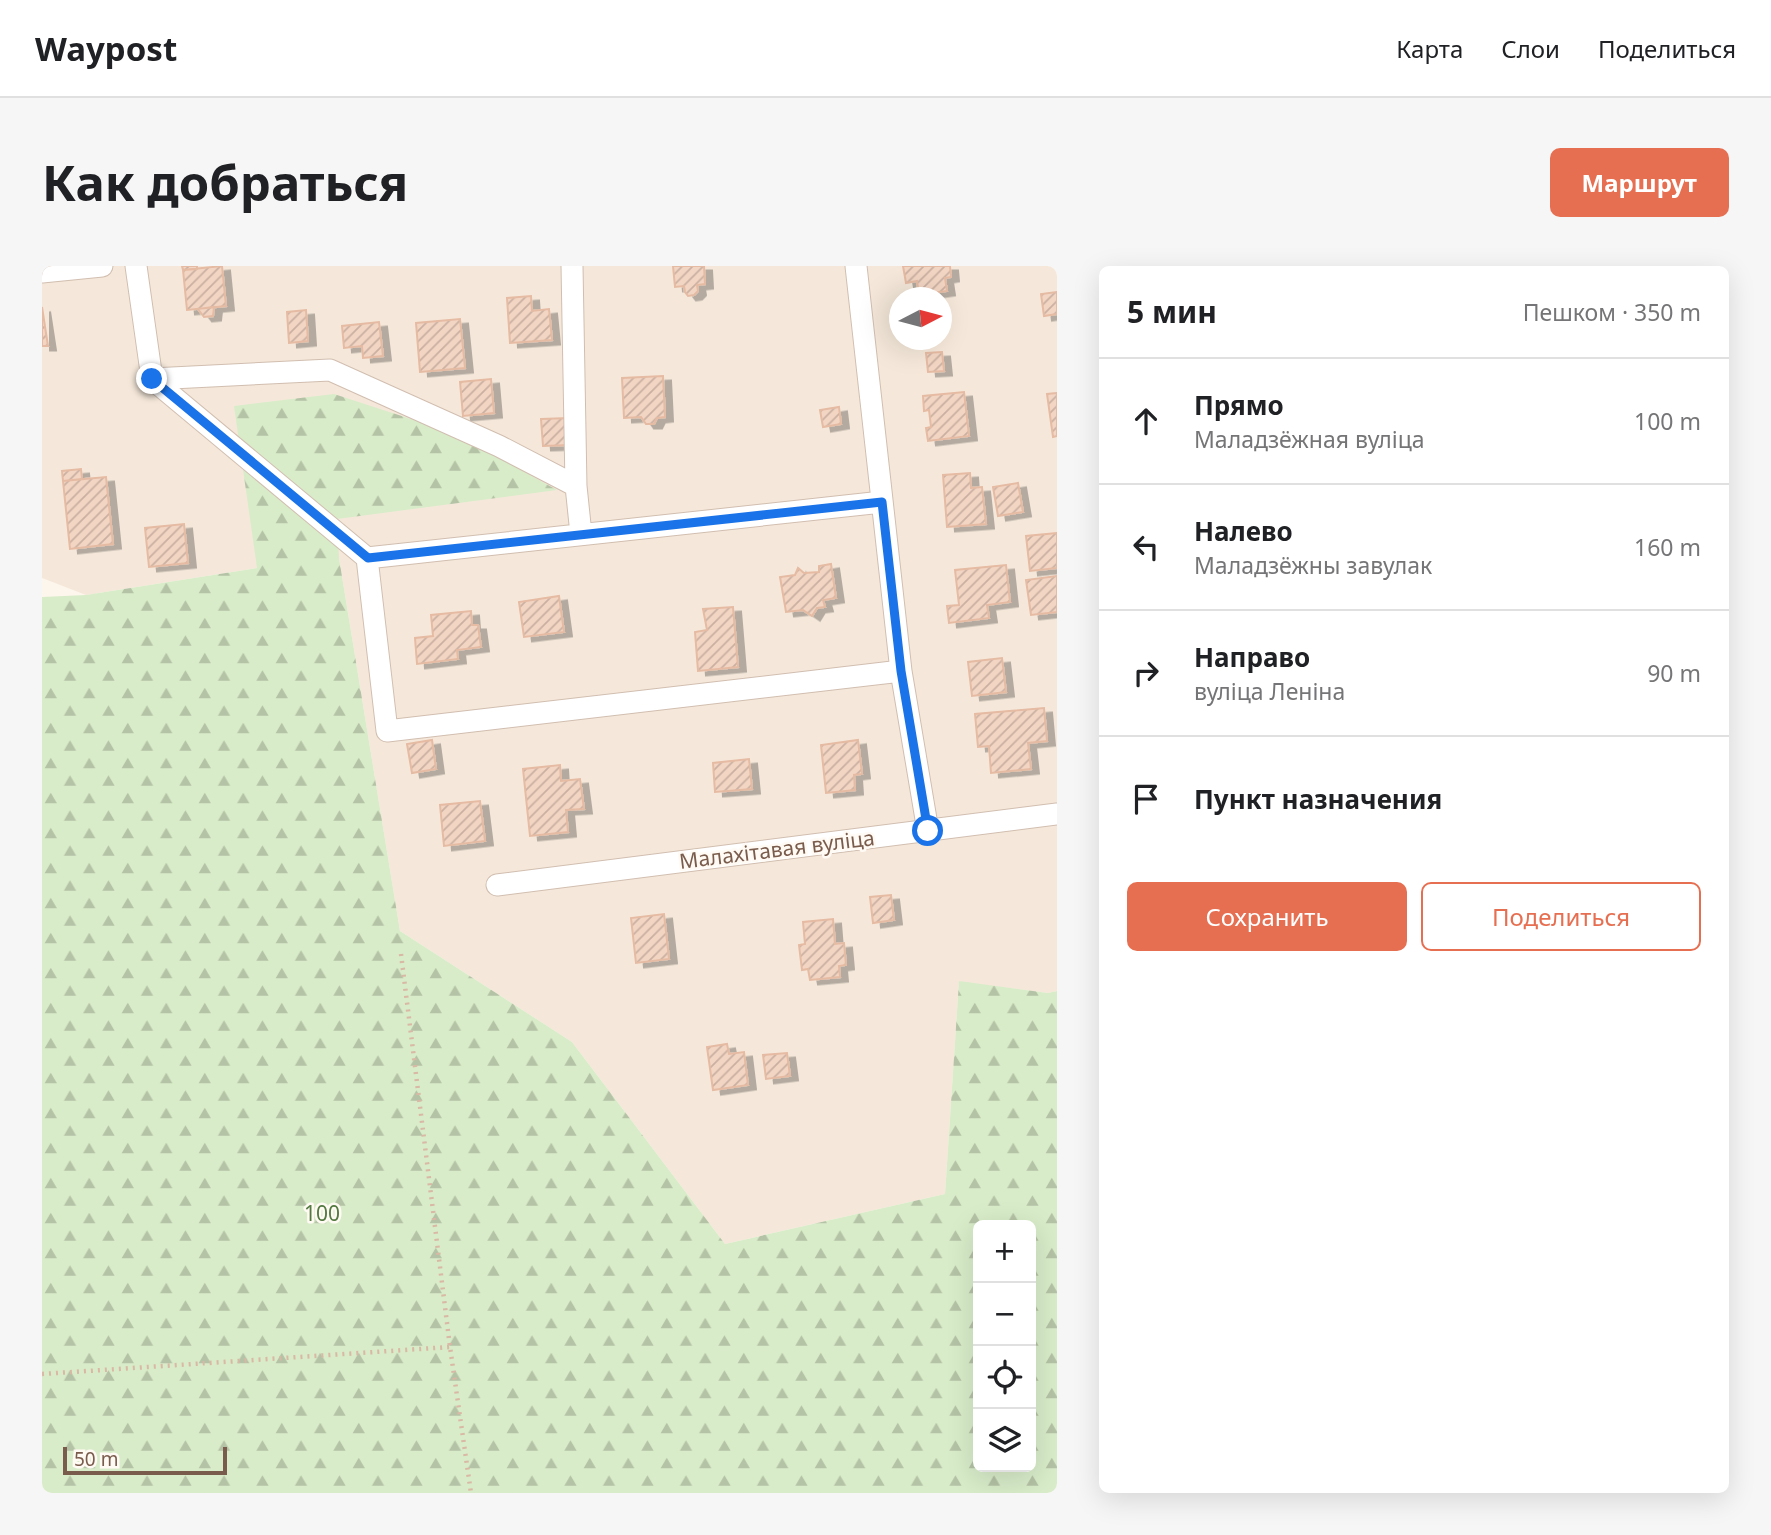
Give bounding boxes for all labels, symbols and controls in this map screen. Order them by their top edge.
text: Waypost [35,26,177,71]
text: Карта [1396,32,1463,65]
text: Слои [1501,32,1560,65]
text: Поделиться [1598,32,1736,65]
button: Маршрут [1550,148,1729,217]
text: Как добраться [42,149,408,215]
north arrow [889,287,952,350]
text: 5 мин [1127,291,1217,332]
text: Пешком · 350 m [1523,296,1701,328]
route end [136,363,167,394]
text: Прямо [1194,387,1284,423]
icon: ahead [1127,402,1165,440]
text: 100 m [1634,405,1701,437]
text: Маладзёжная вуліца [1194,423,1425,455]
text: Налево [1194,513,1293,549]
icon: left [1127,528,1165,566]
text: 160 m [1634,531,1701,563]
text: Маладзёжны завулак [1194,549,1432,581]
text: Направо [1194,639,1310,675]
icon: right [1127,654,1165,692]
text: 90 m [1647,657,1701,689]
text: вуліца Леніна [1194,675,1345,707]
icon: arrive [1127,780,1165,818]
text: Пункт назначения [1194,781,1442,817]
route start [912,815,943,846]
street label: Малахітавая вуліца [678,823,876,875]
button: Сохранить [1127,882,1407,951]
button: Поделиться [1421,882,1701,951]
park label: 100 [304,1199,340,1227]
map controls [973,1220,1036,1472]
button: + [973,1220,1036,1283]
button: − [973,1283,1036,1346]
button: locate [973,1346,1036,1409]
button: layers [973,1409,1036,1472]
scale bar [63,1444,228,1476]
text: 50 m [74,1446,118,1472]

